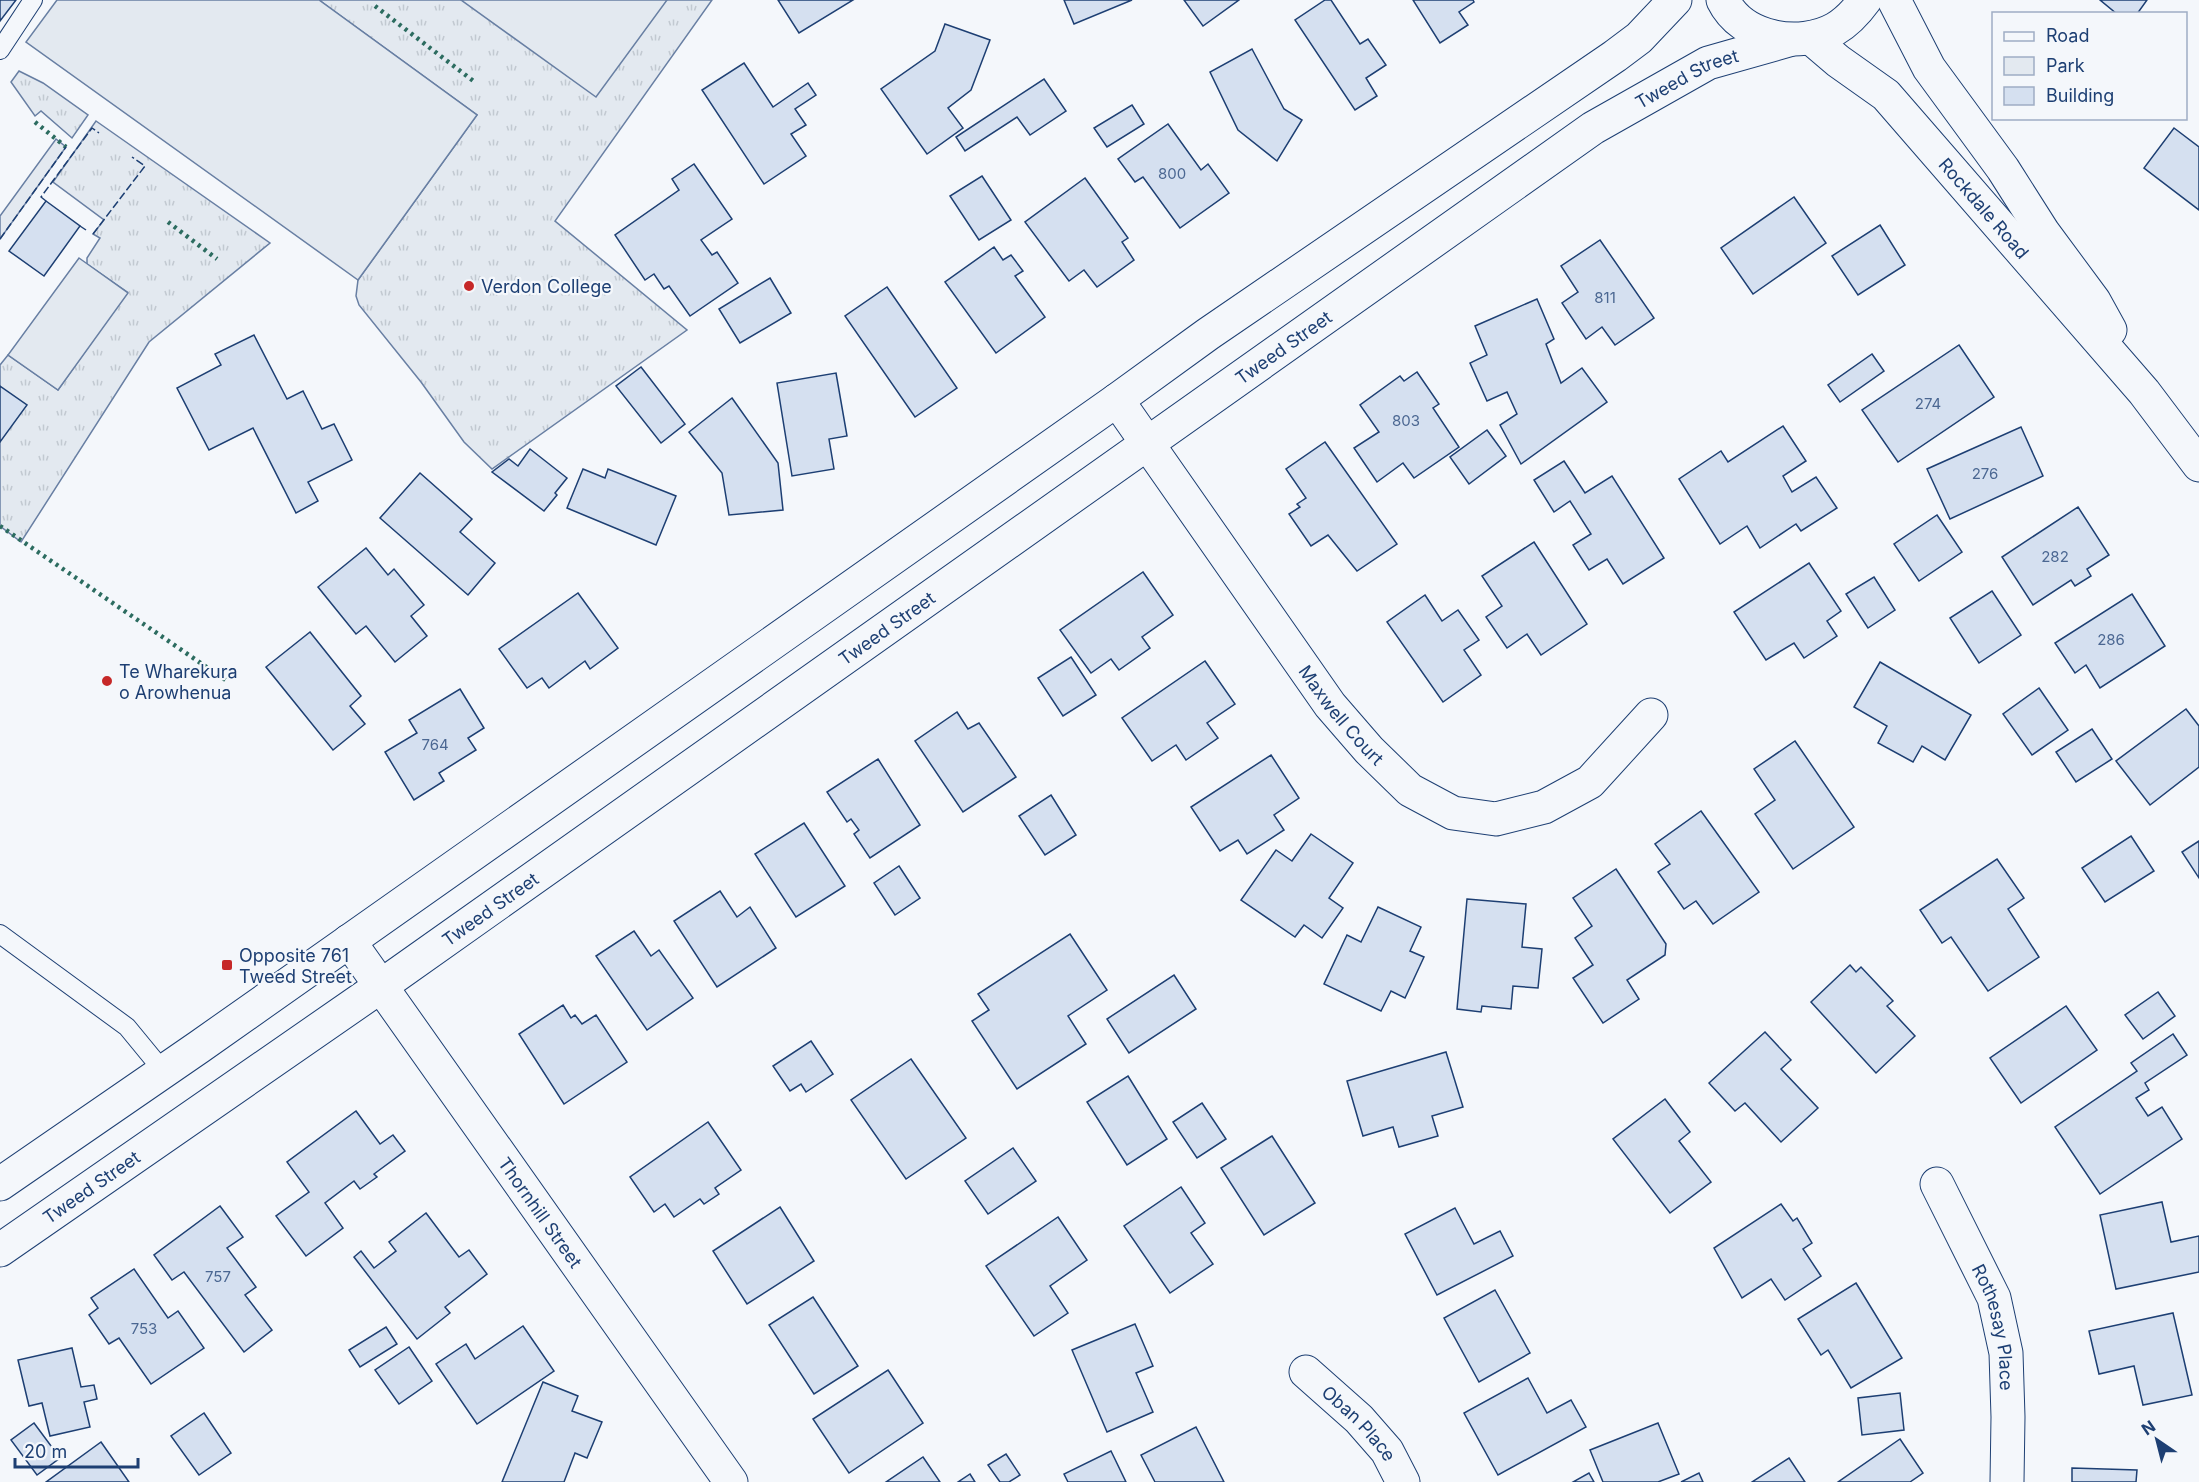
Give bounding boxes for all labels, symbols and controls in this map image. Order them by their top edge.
legend [1992,12,2187,120]
text: Road [2046,25,2089,46]
street label: Tweed Street [1631,44,1741,112]
text: Park [2046,55,2085,76]
text: Building [2046,85,2114,106]
street label: Rockdale Road [1935,153,2034,263]
house number: 800 [1158,164,1186,183]
place label: Verdon College [481,276,612,297]
marker: Verdon College [462,279,476,293]
house number: 811 [1594,288,1616,307]
street label: Tweed Street [1231,306,1335,388]
house number: 274 [1915,394,1941,413]
house number: 803 [1392,411,1420,430]
house number: 276 [1972,464,1998,483]
house number: 282 [2041,547,2069,566]
street label: Tweed Street [834,587,939,669]
house number: 286 [2097,630,2125,649]
place label: Te Wharekura o Arowhenua [119,661,238,703]
street label: Maxwell Court [1295,661,1388,769]
marker: Te Wharekura o Arowhenua [100,674,114,688]
house number: 764 [421,735,449,754]
street label: Tweed Street [438,868,542,950]
place label: Opposite 761 Tweed Street [239,945,352,987]
marker: Opposite 761 Tweed Street [220,958,234,972]
street label: Tweed Street [39,1146,144,1228]
street label: Thornhill Street [494,1153,587,1272]
street label: Rothesay Place [1968,1260,2018,1391]
house number: 757 [205,1267,231,1286]
house number: 753 [131,1319,157,1338]
street label: Oban Place [1318,1381,1401,1464]
north arrow [2127,1410,2187,1470]
text: N [2138,1416,2159,1439]
scale bar [15,1431,138,1469]
text: 20 m [24,1441,67,1462]

